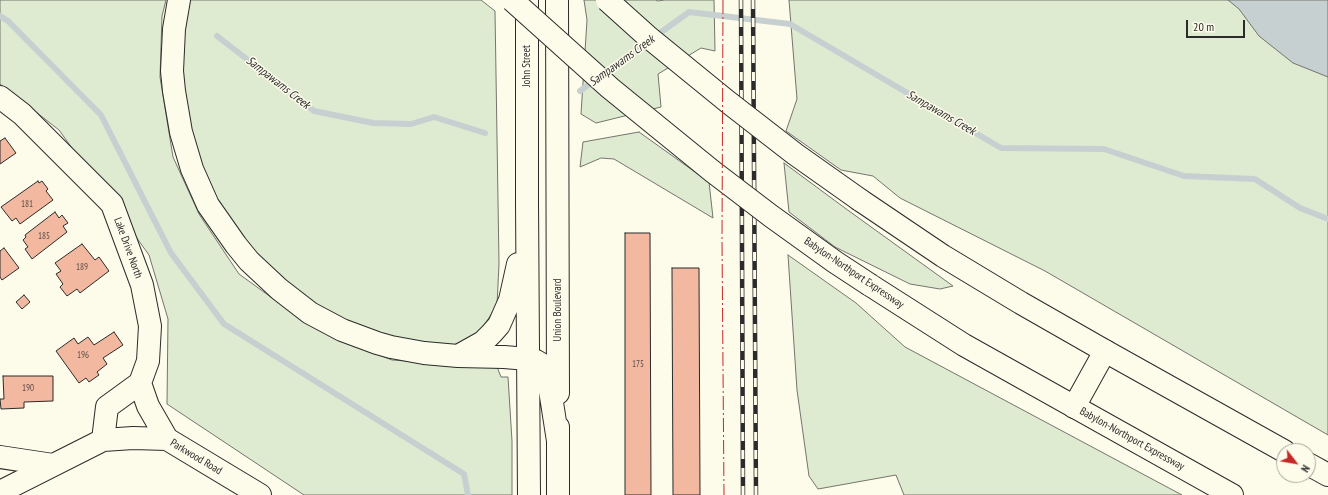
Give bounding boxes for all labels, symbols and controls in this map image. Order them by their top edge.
scale bar [1188,12,1247,38]
text: 20 m [1193,19,1214,34]
water label: Sampawams Creek [587,32,657,90]
street label: John Street [520,45,534,87]
water label: Sampawams Creek [243,54,313,112]
water label: Sampawams Creek [904,87,978,139]
house number: 181 [21,199,33,209]
street label: Lake Drive North [111,216,145,280]
house number: 185 [38,231,50,241]
street label: Babylon-Northport Expressway [801,235,907,311]
house number: 189 [76,262,88,272]
street label: Union Boulevard [551,279,565,341]
house number: 196 [77,350,89,360]
house number: 175 [632,359,644,369]
house number: 190 [22,383,34,393]
street label: Babylon-Northport Expressway [1077,405,1187,473]
street label: Parkwood Road [168,436,224,478]
north arrow [1276,443,1316,483]
text: N [1298,463,1313,475]

